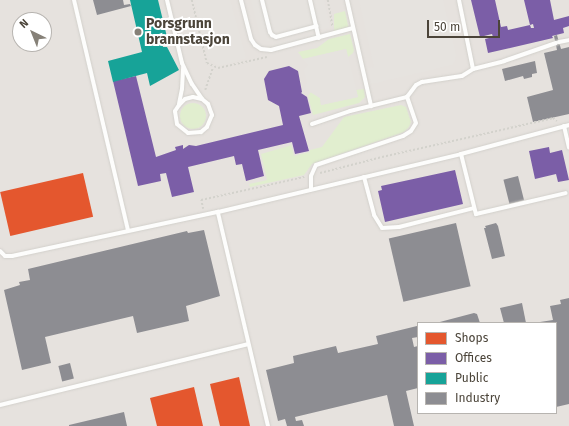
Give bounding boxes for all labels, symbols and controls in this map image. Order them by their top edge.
north arrow [12,12,52,52]
scale bar [429,12,502,38]
text: N [17,16,31,31]
place label: Porsgrunn brannstasjon [146,16,230,48]
text: 50 m [434,20,460,34]
marker: Porsgrunn brannstasjon [133,27,143,37]
legend [417,322,557,414]
text: Shops [455,331,488,345]
text: Offices [455,351,492,365]
text: Public [455,371,488,385]
text: Industry [455,391,500,405]

